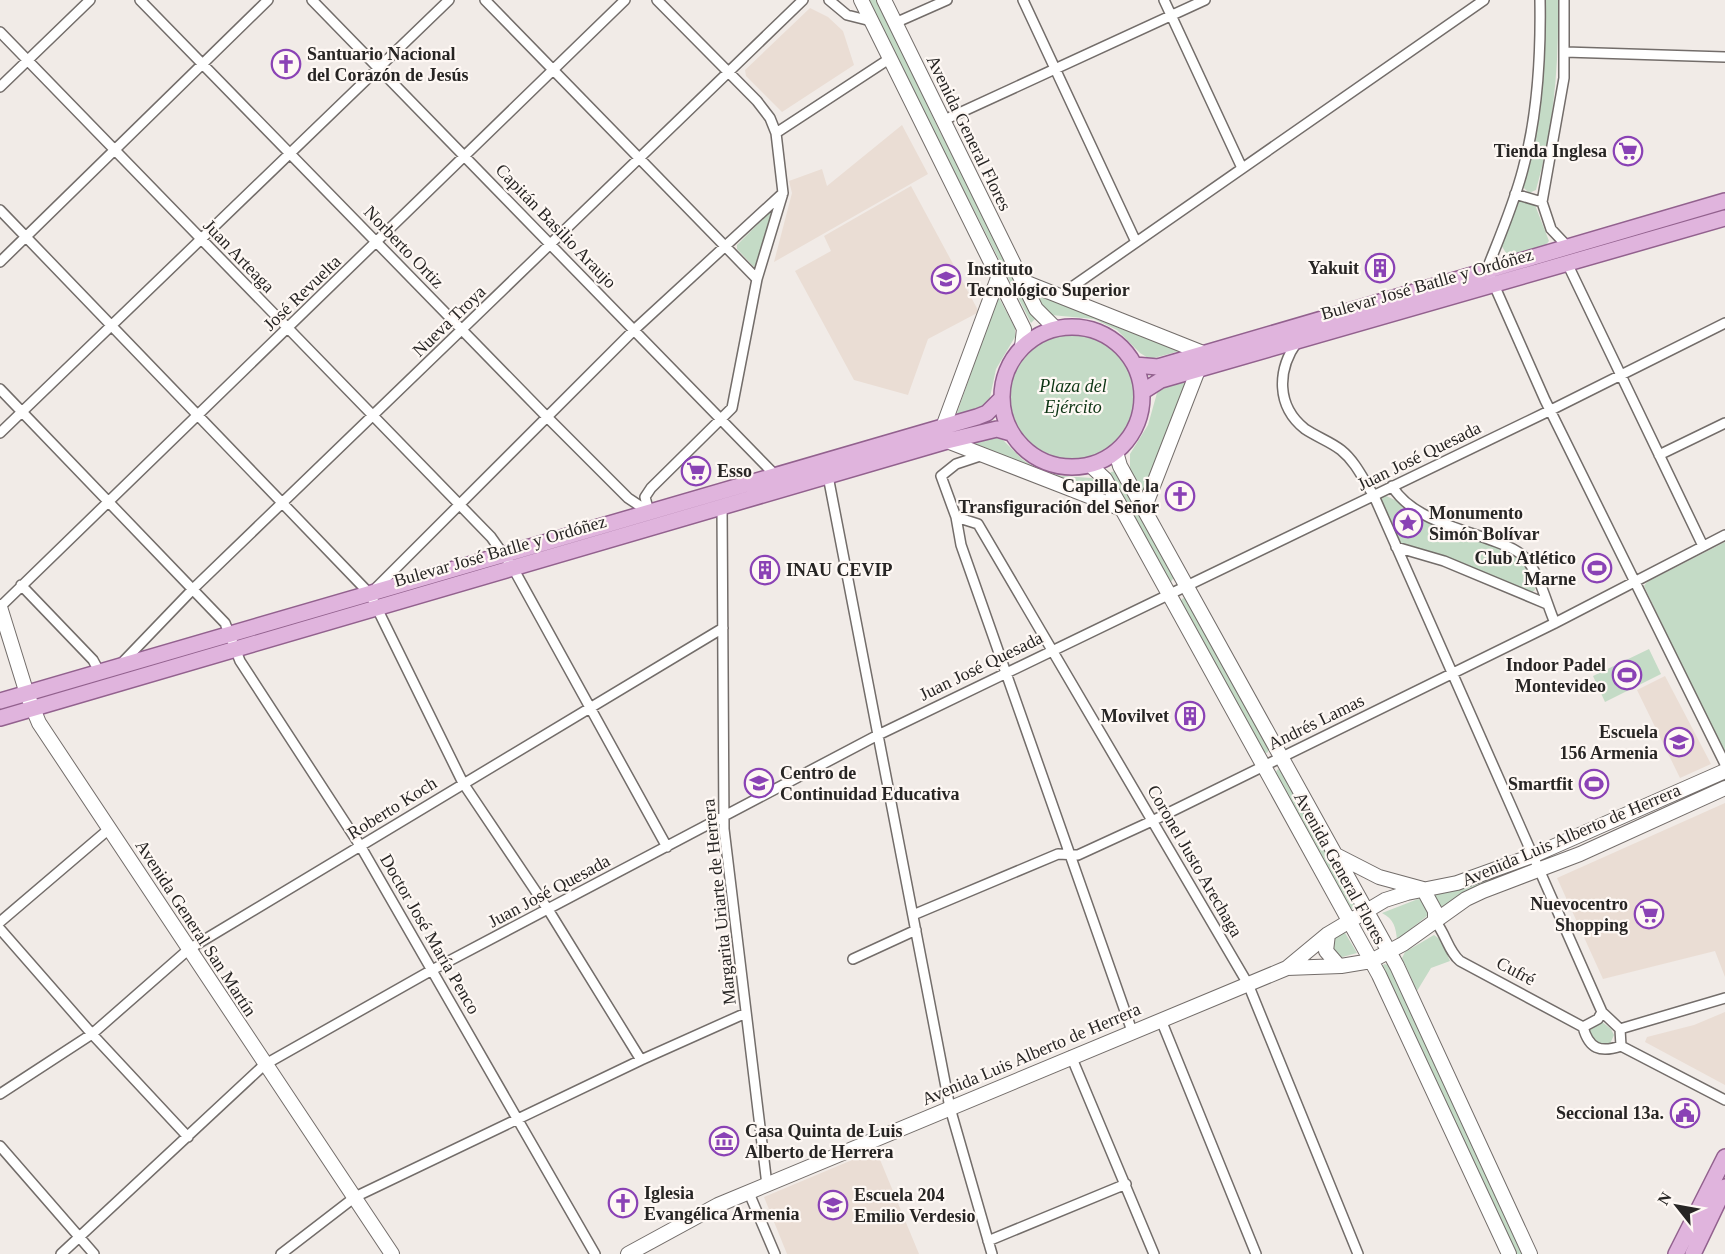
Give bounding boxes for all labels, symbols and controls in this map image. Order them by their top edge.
place label: Santuario Nacional del Corazón de Jesús [307,44,469,85]
church icon: Santuario Nacional del Corazón de Jesús [270,48,302,80]
street label: Avenida General Flores [923,52,1015,214]
supermarket icon: Tienda Inglesa [1612,135,1644,167]
place label: Tienda Inglesa [1494,141,1607,161]
street label: Capitán Basilio Araujo [492,160,620,292]
street label: Norberto Ortiz [360,202,448,292]
street label: Juan Arteaga [199,215,279,297]
street label: Bulevar José Batlle y Ordóñez [1319,244,1535,324]
street label: José Revuelta [259,251,345,335]
building icon: Yakuit [1364,252,1396,284]
place label: Yakuit [1308,258,1359,278]
place label: Instituto Tecnológico Superior [967,259,1130,300]
school or university icon: Instituto Tecnológico Superior [930,263,962,295]
street label: Nueva Troya [408,281,490,361]
park label: Plaza del Ejército [1038,376,1107,417]
street label: Juan José Quesada [1354,417,1484,495]
supermarket icon: Esso [680,455,712,487]
place label: Esso [717,461,752,481]
place label: Capilla de la Transfiguración del Señor [958,476,1159,517]
church icon: Capilla de la Transfiguración del Señor [1164,480,1196,512]
place label: Monumento Simón Bolívar [1429,503,1540,544]
place icon: Monumento Simón Bolívar [1392,507,1424,539]
street label: Bulevar José Batlle y Ordóñez [392,511,608,591]
place label: Club Atlético Marne [1475,548,1576,589]
sports icon: Club Atlético Marne [1581,552,1613,584]
building icon: INAU CEVIP [749,554,781,586]
place label: INAU CEVIP [786,560,893,580]
street label: Juan José Quesada [916,627,1046,705]
place label: Indoor Padel Montevideo [1506,655,1606,696]
sports icon: Indoor Padel Montevideo [1611,659,1643,691]
street label: Andrés Lamas [1265,690,1367,754]
building icon: Movilvet [1174,700,1206,732]
place label: Movilvet [1101,706,1169,726]
place label: Escuela 156 Armenia [1560,722,1658,763]
school or university icon: Escuela 156 Armenia [1663,726,1695,758]
place label: Centro de Continuidad Educativa [780,763,960,804]
school or university icon: Centro de Continuidad Educativa [743,767,775,799]
sports icon: Smartfit [1578,768,1610,800]
street label: Roberto Koch [344,773,440,843]
place label: Smartfit [1508,774,1573,794]
street label: Avenida Luis Alberto de Herrera [1459,780,1683,890]
street label: Coronel Justo Arechaga [1143,782,1247,940]
street label: Avenida General Flores [1290,789,1390,947]
street label: Margarita Uriarte de Herrera [698,798,740,1006]
street label: Avenida General San Martín [131,836,261,1020]
street label: Doctor José María Penco [376,850,484,1018]
street label: Juan José Quesada [485,850,613,932]
place label: Nuevocentro Shopping [1530,894,1628,935]
supermarket icon: Nuevocentro Shopping [1633,898,1665,930]
street label: Cufré [1493,953,1539,989]
street label: Avenida Luis Alberto de Herrera [919,999,1143,1109]
public building icon: Seccional 13a. [1669,1097,1701,1129]
place label: Seccional 13a. [1556,1103,1664,1123]
place label: Casa Quinta de Luis Alberto de Herrera [745,1121,903,1162]
museum icon: Casa Quinta de Luis Alberto de Herrera [708,1125,740,1157]
north arrow [1647,1176,1707,1236]
place label: Iglesia Evangélica Armenia [644,1183,800,1224]
place label: Escuela 204 Emilio Verdesio [854,1185,976,1226]
church icon: Iglesia Evangélica Armenia [607,1187,639,1219]
school or university icon: Escuela 204 Emilio Verdesio [817,1189,849,1221]
text: N [1654,1189,1675,1208]

